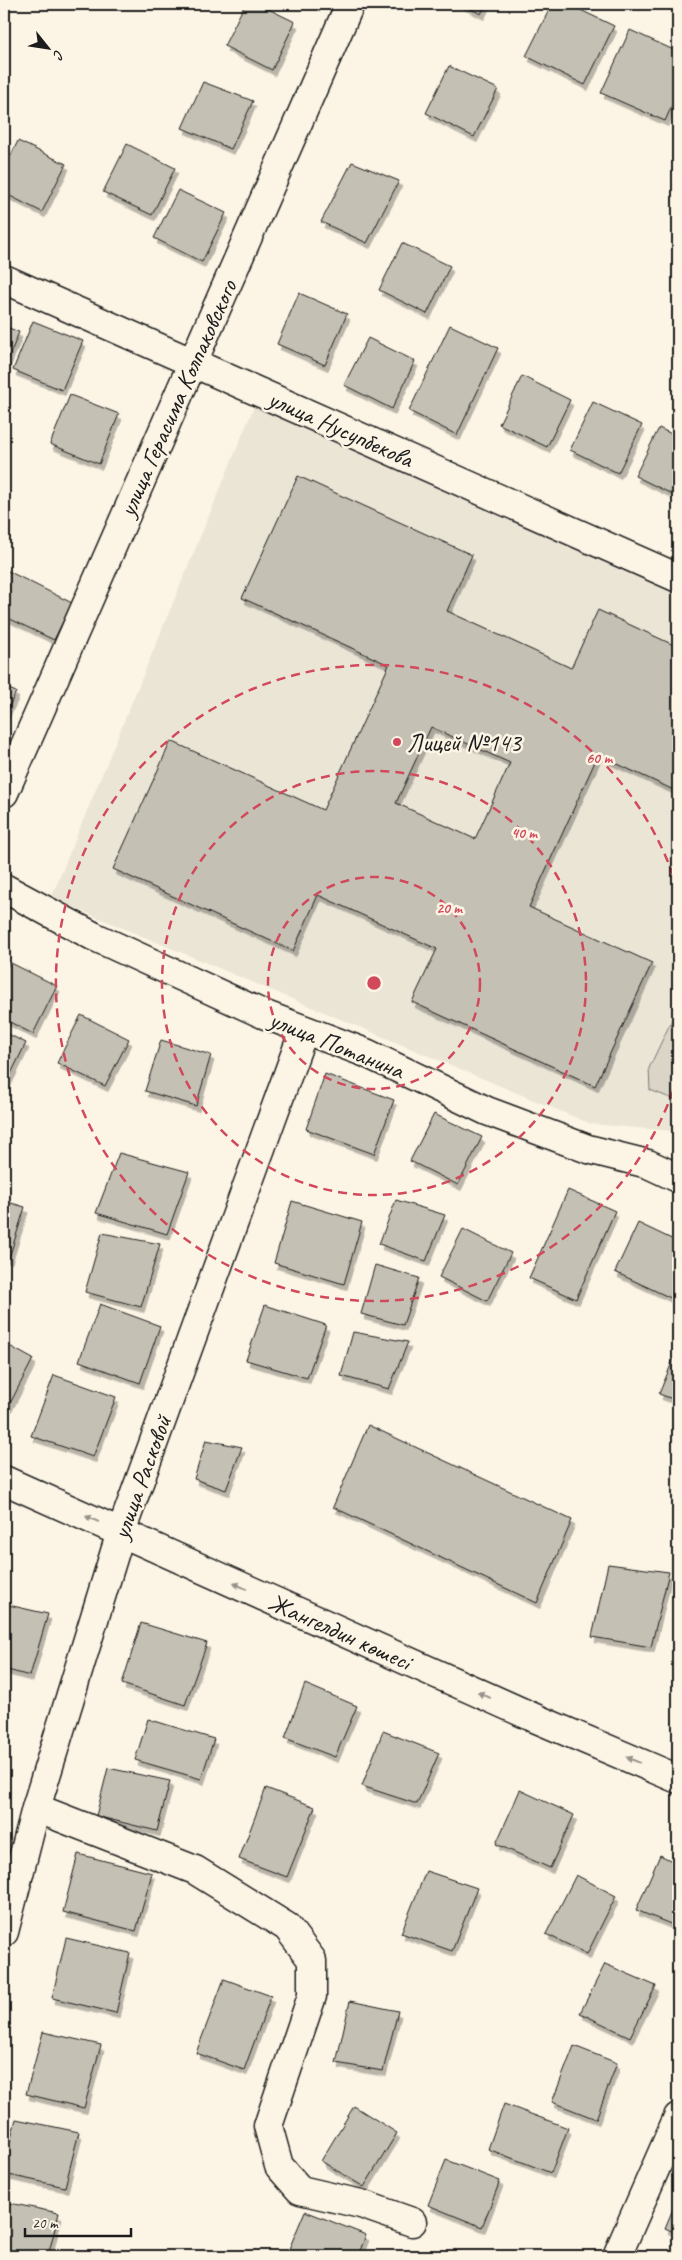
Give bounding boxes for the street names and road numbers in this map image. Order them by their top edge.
street label: улица Герасима Колпаковского [111,274,245,523]
street label: улица Нусупбекова [261,382,420,476]
street label: улица Потанина [263,1003,410,1087]
street label: улица Расковой [104,1410,180,1545]
street label: Жангелдин көшесі [263,1586,419,1679]

